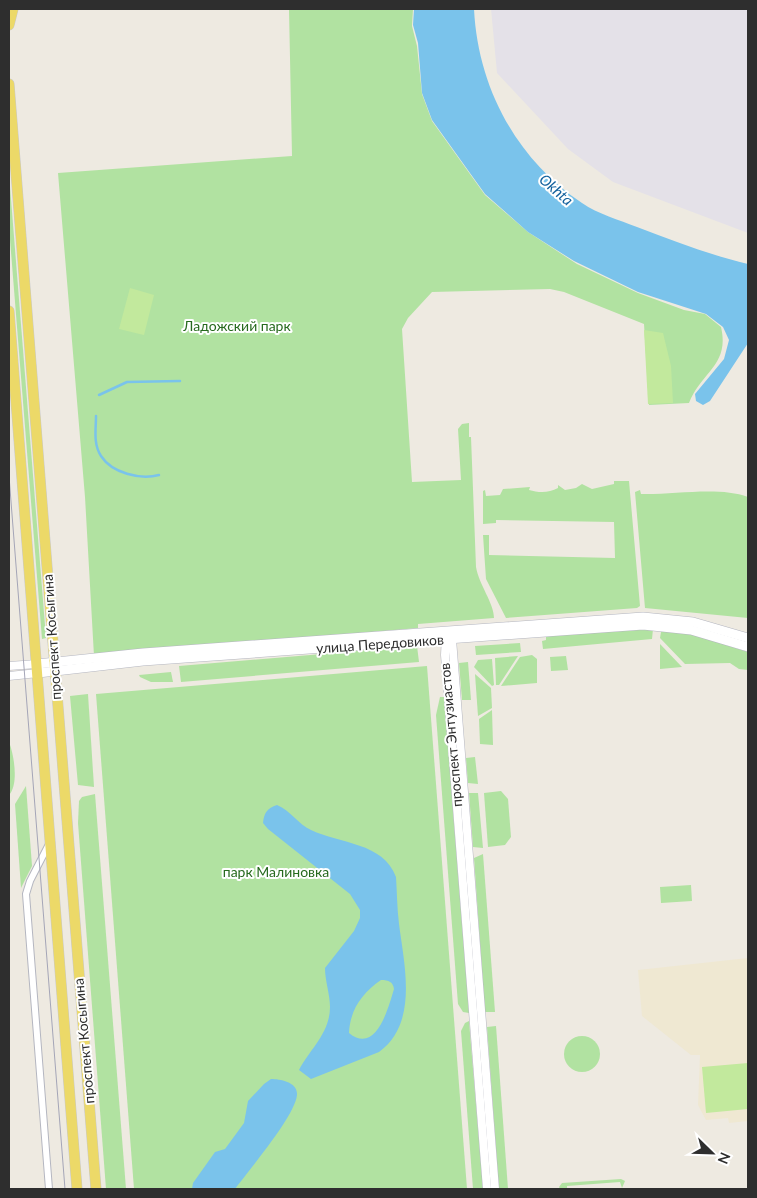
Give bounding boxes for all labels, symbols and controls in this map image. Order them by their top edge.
water label: Okhta [536,170,577,209]
park label: Ладожский парк [182,317,291,334]
street label: проспект Косыгина [39,574,64,700]
street label: улица Передовиков [316,631,444,656]
street label: проспект Энтузиастов [436,662,465,808]
park label: парк Малиновка [223,863,329,880]
street label: проспект Косыгина [70,978,97,1104]
north arrow [687,1128,737,1178]
text: N [714,1150,734,1167]

